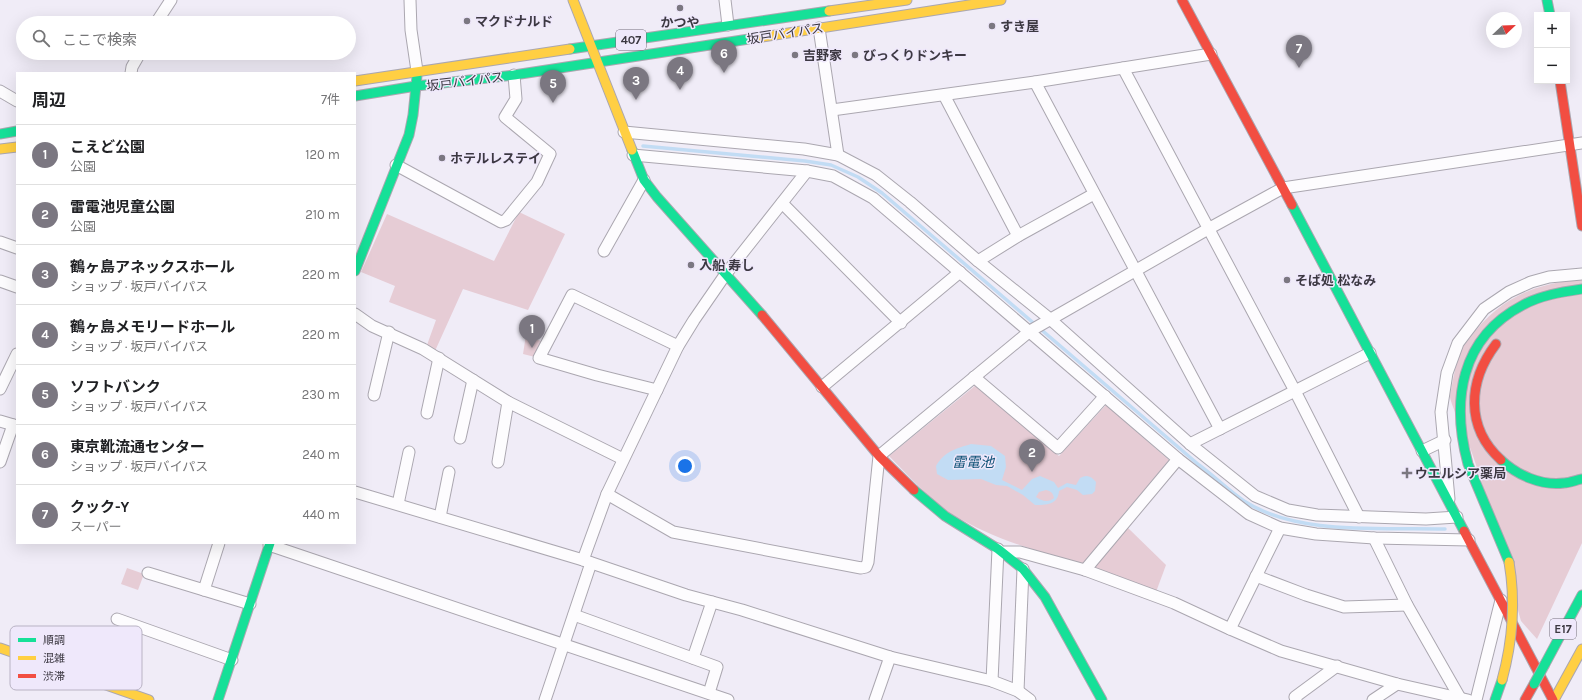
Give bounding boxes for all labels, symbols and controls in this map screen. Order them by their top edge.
marker: かつや [675,3,685,13]
north arrow [1486,12,1522,48]
map controls [1534,12,1570,84]
button: + [1534,12,1570,48]
place label: マクドナルド [475,14,553,29]
place label: かつや [660,15,700,30]
search box [16,16,356,60]
marker: マクドナルド [462,16,472,26]
place label: すき屋 [1000,19,1039,34]
street label: 坂戸バイパス [746,20,825,47]
marker: すき屋 [987,21,997,31]
icon: search [30,27,52,49]
road number: 407 [616,30,646,50]
text: ここで検索 [62,31,137,49]
pin: 7 [1286,35,1312,68]
pin: 6 [711,40,737,73]
place label: 吉野家 [803,48,842,63]
place label: びっくりドンキー [863,48,967,63]
button: − [1534,48,1570,84]
marker: 吉野家 [790,50,800,60]
marker: びっくりドンキー [850,50,860,60]
pin: 4 [667,57,693,90]
pin: 3 [623,67,649,100]
street label: 坂戸バイパス [426,69,505,94]
pin: 5 [540,70,566,103]
text: 周辺 [32,90,66,110]
text: 7件 [321,92,340,107]
text: こえど公園 [70,138,145,156]
text: 1 [43,147,47,162]
text: 120 m [305,147,340,162]
place label: ホテルレステイ [450,151,541,166]
marker: ホテルレステイ [437,153,447,163]
text: 公園 [70,159,96,174]
text: 雷電池児童公園 [70,198,175,216]
text: 2 [41,207,49,222]
text: 210 m [305,207,340,222]
text: 公園 [70,219,96,234]
text: 鶴ヶ島アネックスホール [70,258,235,276]
place label: 入船 寿し [699,258,754,273]
marker: 入船 寿し [686,260,696,270]
text: 3 [41,267,49,282]
text: 220 m [302,267,340,282]
place label: そば処 松なみ [1295,273,1376,288]
marker: そば処 松なみ [1282,275,1292,285]
text: ショップ · 坂戸バイパス [70,279,208,294]
pin: 1 [519,315,545,348]
text: 鶴ヶ島メモリードホール [70,318,235,336]
text: 4 [41,327,49,342]
text: 220 m [302,327,340,342]
text: ショップ · 坂戸バイパス [70,339,208,354]
text: ソフトバンク [70,378,161,396]
text: 5 [41,387,49,402]
text: 230 m [302,387,340,402]
text: ショップ · 坂戸バイパス [70,399,208,414]
text: 東京靴流通センター [70,438,205,456]
pin: 2 [1019,439,1045,472]
text: 6 [41,447,49,462]
text: 240 m [302,447,340,462]
water label: 雷電池 [952,454,996,471]
your location [675,456,695,476]
text: ショップ · 坂戸バイパス [70,459,208,474]
place label: ウエルシア薬局 [1415,466,1506,481]
marker: ウエルシア薬局 [1402,468,1412,478]
text: クック-Y [70,498,129,516]
text: 7 [42,507,48,522]
text: 440 m [303,507,340,522]
text: スーパー [70,519,122,534]
road number: E17 [1550,619,1576,639]
legend [10,626,142,690]
text: 順調 [43,634,65,647]
text: 混雑 [43,652,65,665]
text: 渋滞 [43,670,65,683]

